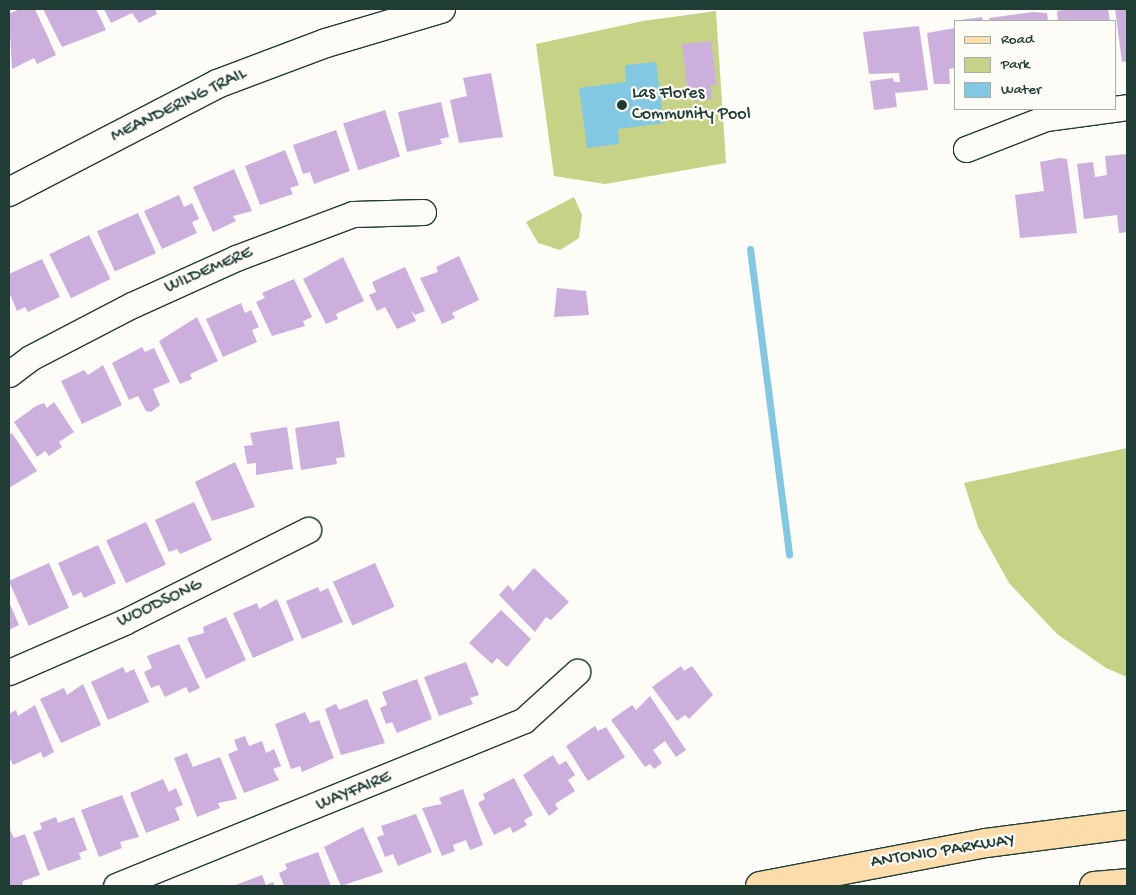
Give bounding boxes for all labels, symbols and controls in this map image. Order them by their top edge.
legend [954,20,1116,110]
text: Road [1001,31,1034,49]
text: Park [1001,56,1030,74]
street label: MEANDERING TRAIL [108,64,250,148]
text: Water [1001,81,1041,99]
place label: Las Flores Community Pool [632,84,751,126]
marker: Las Flores Community Pool [616,99,628,111]
street label: WILDEMERE [162,243,256,299]
street label: WOODSONG [114,575,206,633]
street label: WAYFAIRE [313,767,395,817]
street label: ANTONIO PARKWAY [869,830,1017,874]

